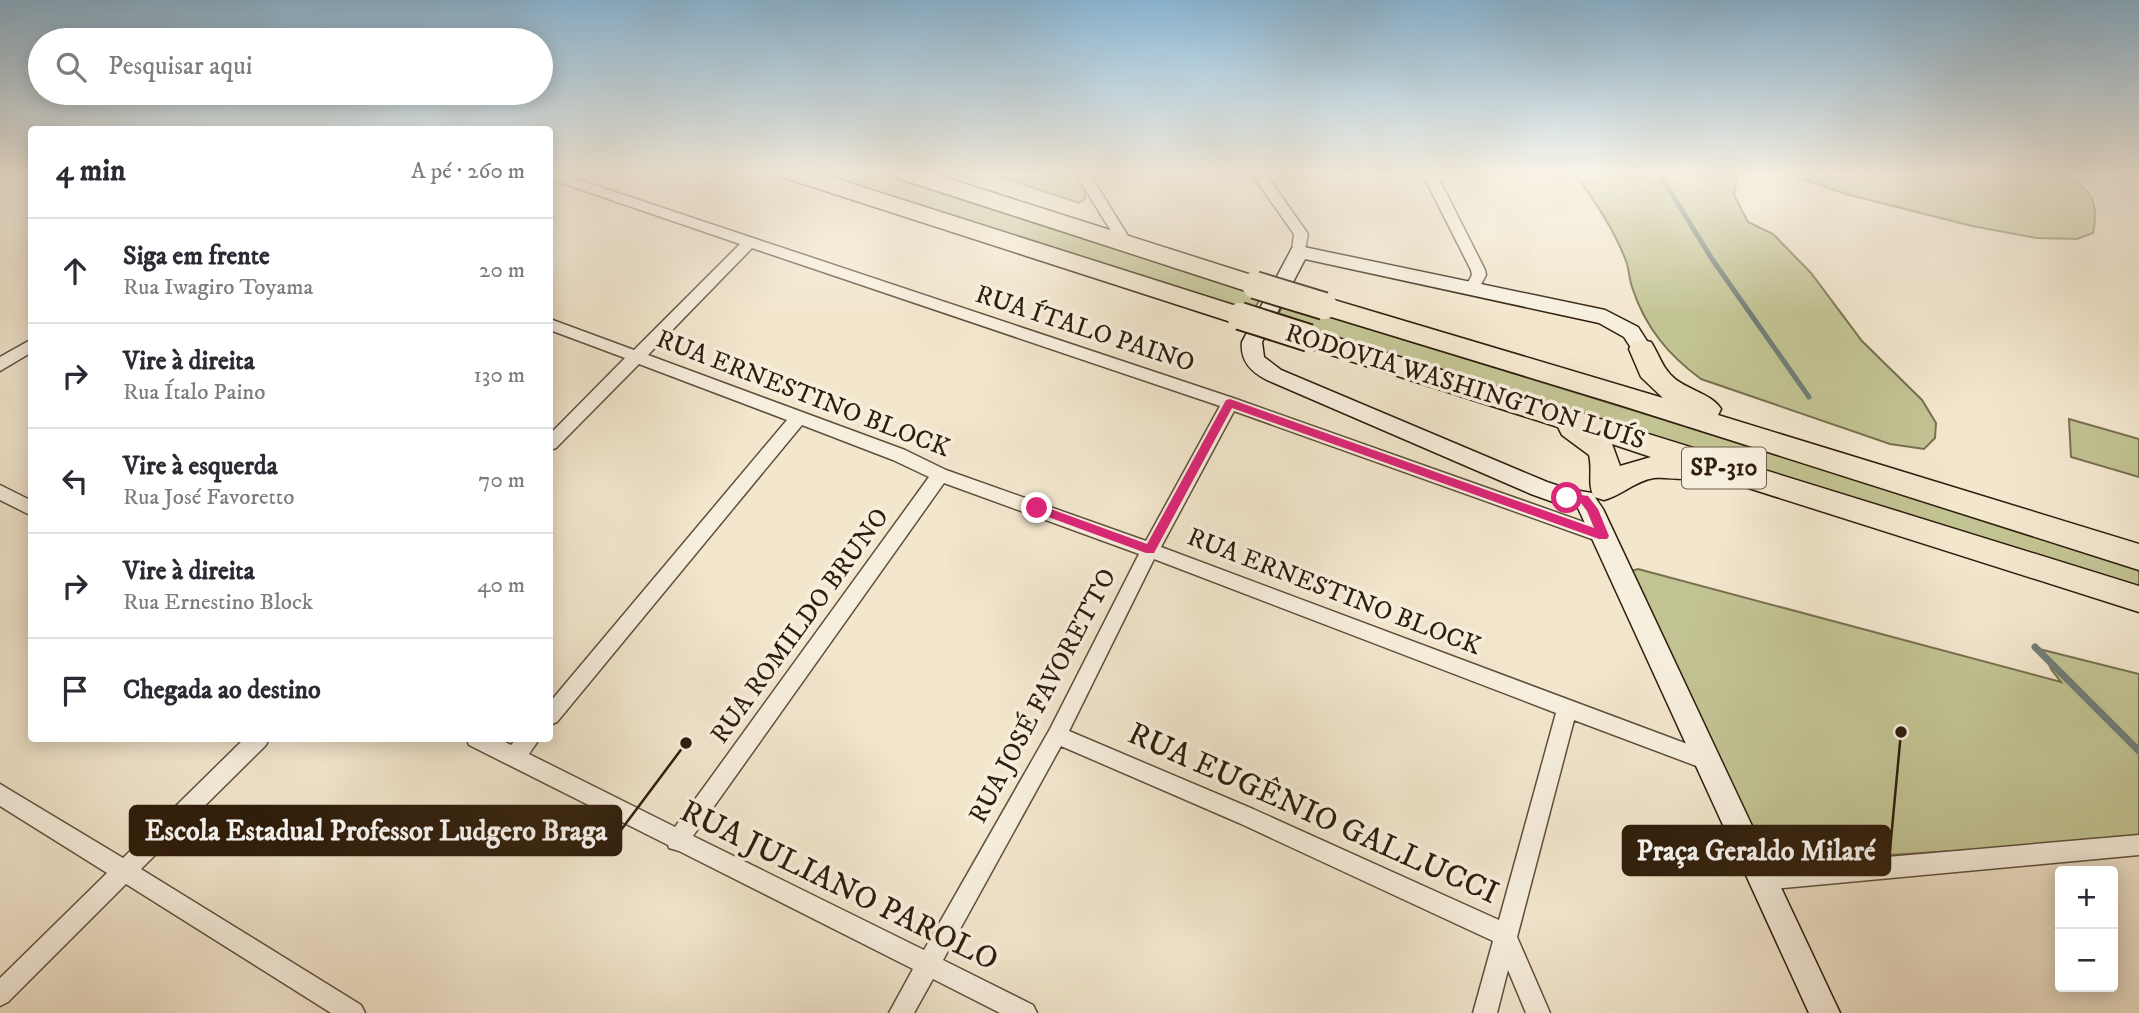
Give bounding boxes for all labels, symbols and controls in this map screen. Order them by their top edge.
search box [28,28,553,105]
icon: search [52,48,90,86]
text: Pesquisar aqui [108,50,252,83]
text: 4 min [56,153,126,190]
text: A pé · 260 m [411,157,525,186]
text: Siga em frente [123,240,270,273]
icon: ahead [56,252,94,290]
text: 20 m [479,256,525,285]
text: Rua Iwagiro Toyama [123,273,313,302]
street label: RUA ÍTALO PAINO [971,277,1199,380]
street label: RODOVIA WASHINGTON LUÍS [1281,316,1649,458]
street label: RUA ERNESTINO BLOCK [651,323,955,466]
text: Vire à direita [123,345,255,378]
icon: right [56,357,94,395]
text: 130 m [473,361,525,390]
text: Rua Ítalo Paino [123,378,265,407]
road number: SP-310 [1682,448,1766,489]
text: Vire à esquerda [123,450,278,483]
icon: left [56,462,94,500]
text: 70 m [478,466,525,495]
route start [1551,482,1582,513]
text: Rua José Favoretto [123,483,294,512]
route end [1021,492,1052,523]
street label: RUA ROMILDO BRUNO [703,502,897,750]
street label: RUA ERNESTINO BLOCK [1182,521,1486,664]
text: Vire à direita [123,555,255,588]
street label: RUA JOSÉ FAVORETTO [962,563,1124,829]
icon: right [56,567,94,605]
text: 40 m [477,571,525,600]
text: Rua Ernestino Block [123,588,313,617]
icon: arrive [56,672,94,710]
text: Chegada ao destino [123,674,321,707]
street label: RUA EUGÊNIO GALLUCCI [1122,714,1504,914]
street label: RUA JULIANO PAROLO [673,792,1005,980]
callout: Escola Estadual Professor Ludgero Braga [130,806,621,855]
text: Escola Estadual Professor Ludgero Braga [145,814,608,849]
callout: Praça Geraldo Milaré [1623,826,1890,875]
text: Praça Geraldo Milaré [1636,834,1876,869]
map controls [2055,866,2118,992]
button: + [2055,866,2118,929]
button: − [2055,929,2118,992]

